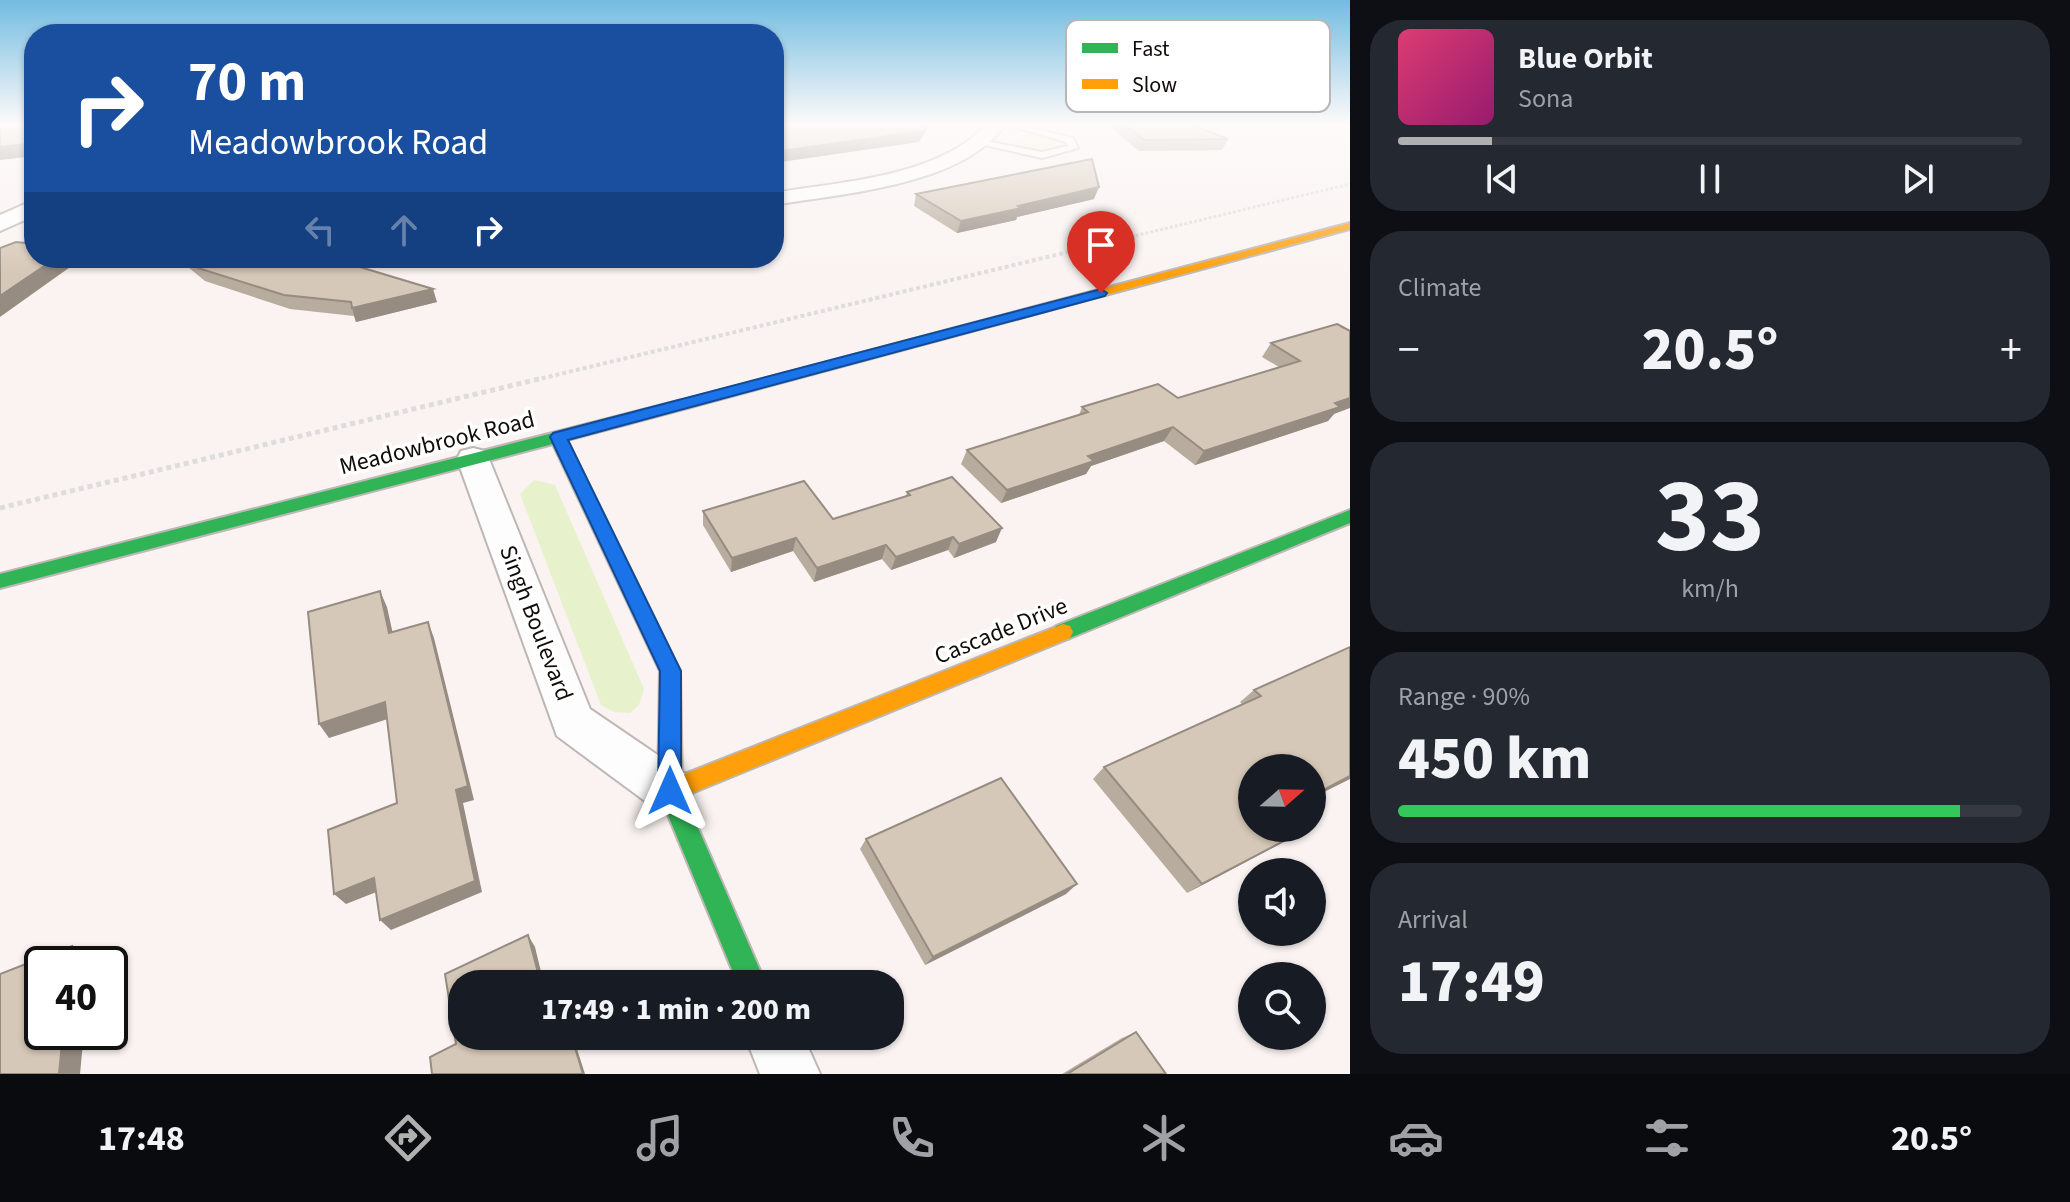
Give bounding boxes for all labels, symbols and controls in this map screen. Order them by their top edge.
legend [1066,20,1330,112]
text: Fast [1132,33,1170,65]
text: Blue Orbit [1518,37,1653,80]
text: 70 m [188,43,306,122]
icon: right [56,56,160,160]
text: Slow [1132,69,1177,101]
text: Sona [1518,80,1573,117]
text: Meadowbrook Road [188,117,488,168]
icon: previous [1480,157,1524,201]
icon: pause [1688,157,1732,201]
icon: next [1896,157,1940,201]
icon: left [298,208,342,252]
icon: ahead [382,208,426,252]
icon: right [466,208,510,252]
pin [1067,211,1135,293]
icon: arrive [1079,223,1123,267]
text: Climate [1398,269,1482,306]
text: 20.5° [1642,308,1778,393]
text: − [1398,319,1420,382]
text: + [2000,319,2022,382]
street label: Meadowbrook Road [336,402,538,484]
text: 33 [1655,444,1765,592]
street label: Singh Boulevard [490,540,582,706]
text: km/h [1681,570,1739,607]
street label: Cascade Drive [929,588,1073,674]
text: Range · 90% [1398,678,1530,715]
text: 450 km [1398,717,1591,802]
position arrow [628,749,712,833]
north arrow [1238,754,1326,842]
map controls [1238,754,1326,1050]
button: sound [1238,858,1326,946]
text: Arrival [1398,901,1468,938]
text: 17:49 [1398,940,1545,1025]
speed limit sign: 40 [24,946,128,1050]
button: search [1238,962,1326,1050]
text: 17:49 · 1 min · 200 m [541,988,811,1031]
icon: directions [380,1110,436,1166]
icon: music [632,1110,688,1166]
icon: phone [884,1110,940,1166]
icon: climate [1136,1110,1192,1166]
icon: car [1388,1110,1444,1166]
icon: filters [1639,1110,1695,1166]
text: 17:48 [98,1113,185,1164]
text: 20.5° [1891,1113,1972,1164]

